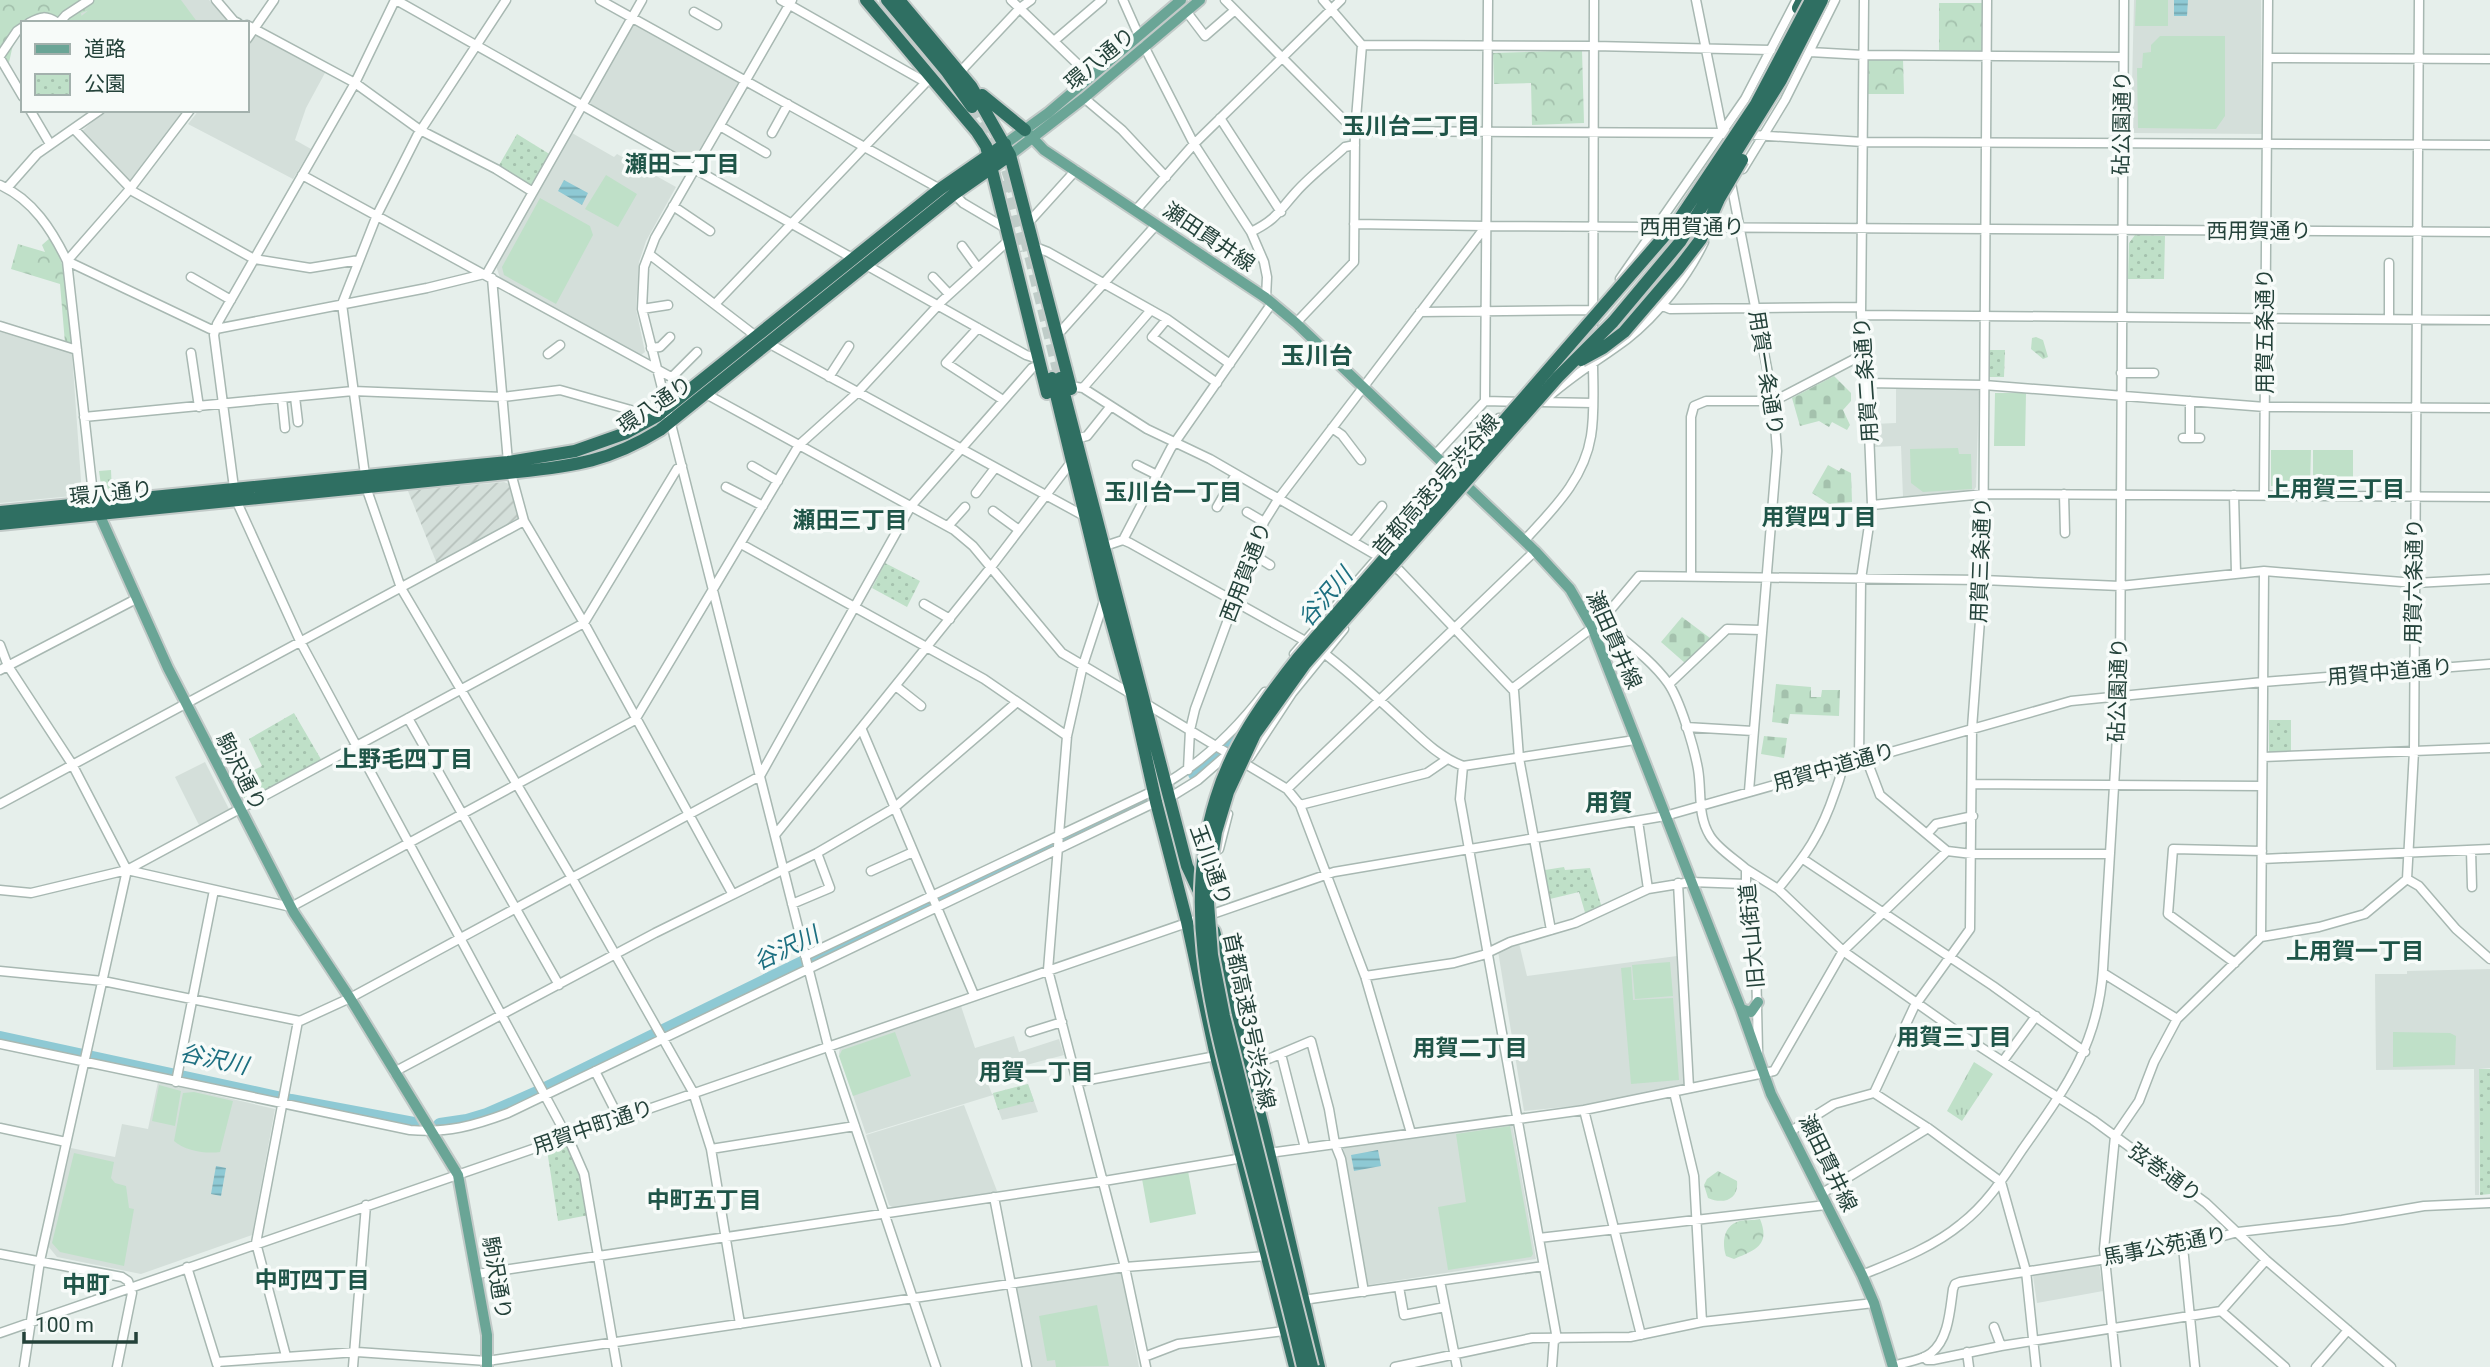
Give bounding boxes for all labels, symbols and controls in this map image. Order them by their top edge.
legend [21,21,248,112]
street label: 環八通り [1060,23,1140,95]
text: 道路 [84,37,126,61]
street label: 砧公園通り [2109,70,2135,176]
text: 公園 [84,72,126,96]
district label: 玉川台二丁目 [1342,113,1480,140]
district label: 瀬田二丁目 [625,151,740,178]
street label: 瀬田貫井線 [1159,198,1259,276]
street label: 西用賀通り [1640,215,1745,239]
street label: 西用賀通り [2207,219,2312,243]
street label: 用賀五条通り [2253,268,2277,394]
street label: 用賀一条通り [1744,309,1788,437]
street label: 用賀二条通り [1850,316,1882,444]
district label: 玉川台 [1281,342,1353,370]
street label: 環八通り [613,372,697,438]
street label: 首都高速3号渋谷線 [1368,409,1504,561]
district label: 上用賀三丁目 [2267,476,2405,503]
street label: 環八通り [68,477,154,509]
district label: 玉川台一丁目 [1104,479,1242,506]
street label: 用賀三条通り [1967,497,1995,623]
district label: 用賀四丁目 [1762,504,1877,531]
district label: 瀬田三丁目 [793,507,908,534]
street label: 用賀六条通り [2401,518,2427,644]
street label: 西用賀通り [1216,519,1276,625]
water label: 谷沢川 [1293,560,1360,632]
street label: 瀬田貫井線 [1582,587,1646,693]
street label: 砧公園通り [2104,637,2132,743]
street label: 用賀中道通り [2326,655,2454,689]
street label: 駒沢通り [211,729,271,815]
street label: 用賀中道通り [1770,738,1898,796]
district label: 上野毛四丁目 [335,746,473,773]
district label: 用賀 [1585,789,1633,817]
street label: 玉川通り [1185,821,1237,909]
street label: 旧大山街道 [1735,883,1769,989]
water label: 谷沢川 [749,920,826,976]
street label: 首都高速3号渋谷線 [1219,931,1279,1111]
district label: 上用賀一丁目 [2286,938,2424,965]
district label: 用賀三丁目 [1897,1024,2012,1051]
district label: 用賀二丁目 [1413,1035,1528,1062]
water label: 谷沢川 [177,1039,253,1080]
district label: 用賀一丁目 [979,1059,1094,1086]
street label: 用賀中町通り [530,1095,656,1159]
street label: 瀬田貫井線 [1794,1111,1862,1215]
street label: 弦巻通り [2124,1139,2206,1207]
district label: 中町五丁目 [647,1187,762,1214]
street label: 馬事公苑通り [2101,1222,2229,1270]
street label: 駒沢通り [478,1235,516,1321]
district label: 中町四丁目 [255,1267,370,1294]
district label: 中町 [62,1271,110,1299]
scale bar [24,1300,136,1344]
text: 100 m [35,1313,94,1337]

